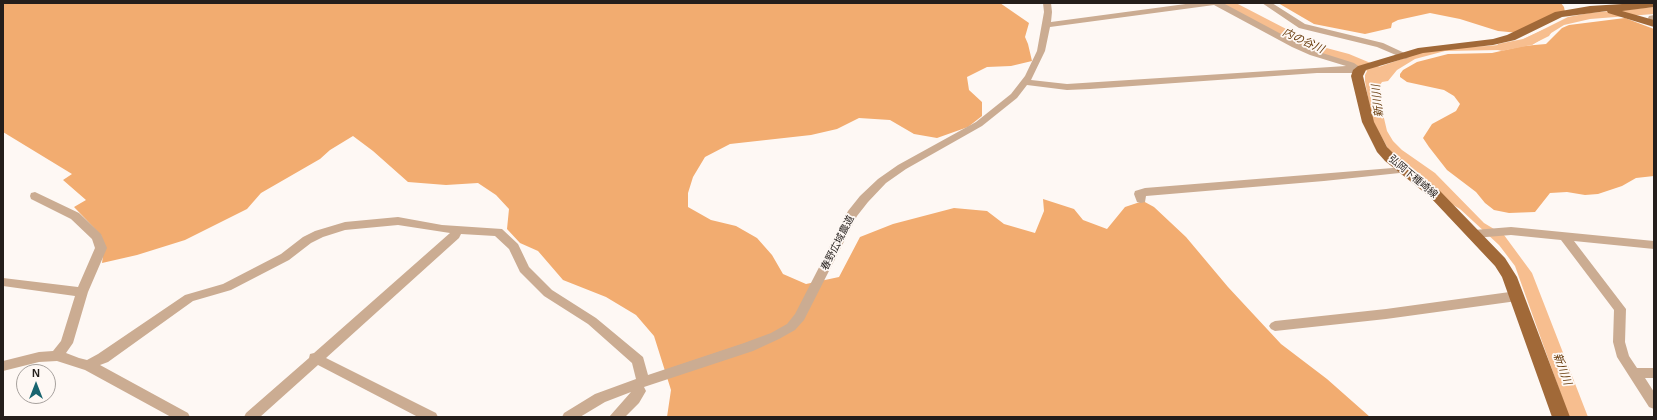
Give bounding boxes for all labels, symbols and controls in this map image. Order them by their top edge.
water label: 内の谷川 [1280,26,1326,56]
water label: 新川川 [1370,84,1386,118]
street label: 弘岡下種崎線 [1386,153,1440,201]
street label: 春野広域農道 [819,214,857,272]
water label: 新川川 [1550,351,1574,387]
north arrow [16,364,56,404]
text: N [32,367,40,379]

